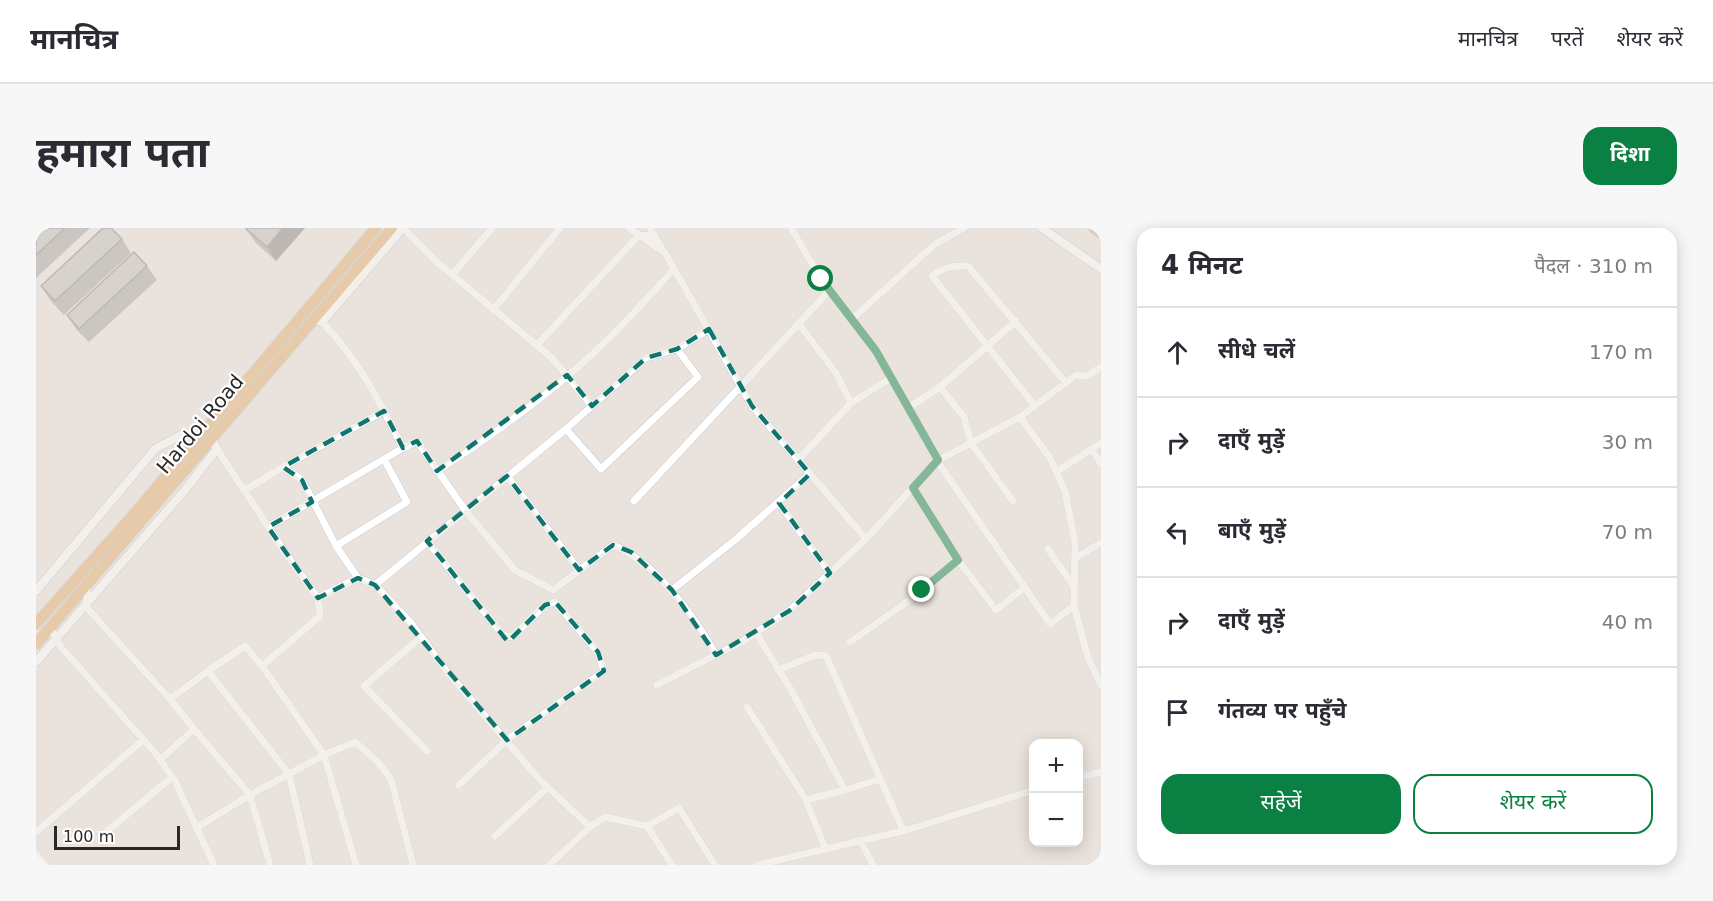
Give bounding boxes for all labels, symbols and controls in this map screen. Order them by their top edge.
text: मानचित्र [30,23,118,56]
text: मानचित्र [1458,27,1518,51]
text: परतें [1551,27,1584,51]
text: शेयर करें [1617,27,1683,51]
button: दिशा [1583,127,1677,185]
text: हमारा पता [36,128,209,177]
text: 4 मिनट [1161,250,1243,280]
text: पैदल · 310 m [1534,254,1653,278]
route start [807,265,833,291]
icon: ahead [1161,336,1194,369]
text: सीधे चलें [1218,338,1295,363]
text: 170 m [1589,340,1653,364]
street label: Hardoi Road [152,369,248,479]
icon: right [1161,426,1194,459]
text: दाएँ मुड़ें [1218,428,1285,453]
text: 30 m [1602,430,1653,454]
icon: left [1161,516,1194,549]
text: बाएँ मुड़ें [1218,518,1286,543]
text: 70 m [1602,520,1653,544]
route end [908,576,934,602]
icon: right [1161,606,1194,639]
text: दाएँ मुड़ें [1218,608,1285,633]
text: 40 m [1602,610,1653,634]
icon: arrive [1161,696,1194,729]
text: गंतव्य पर पहुँचे [1218,698,1346,723]
map controls [1029,739,1083,847]
button: + [1029,739,1083,793]
button: सहेजें [1161,774,1401,834]
button: शेयर करें [1413,774,1653,834]
button: − [1029,793,1083,847]
scale bar [54,823,180,850]
text: 100 m [63,827,114,846]

